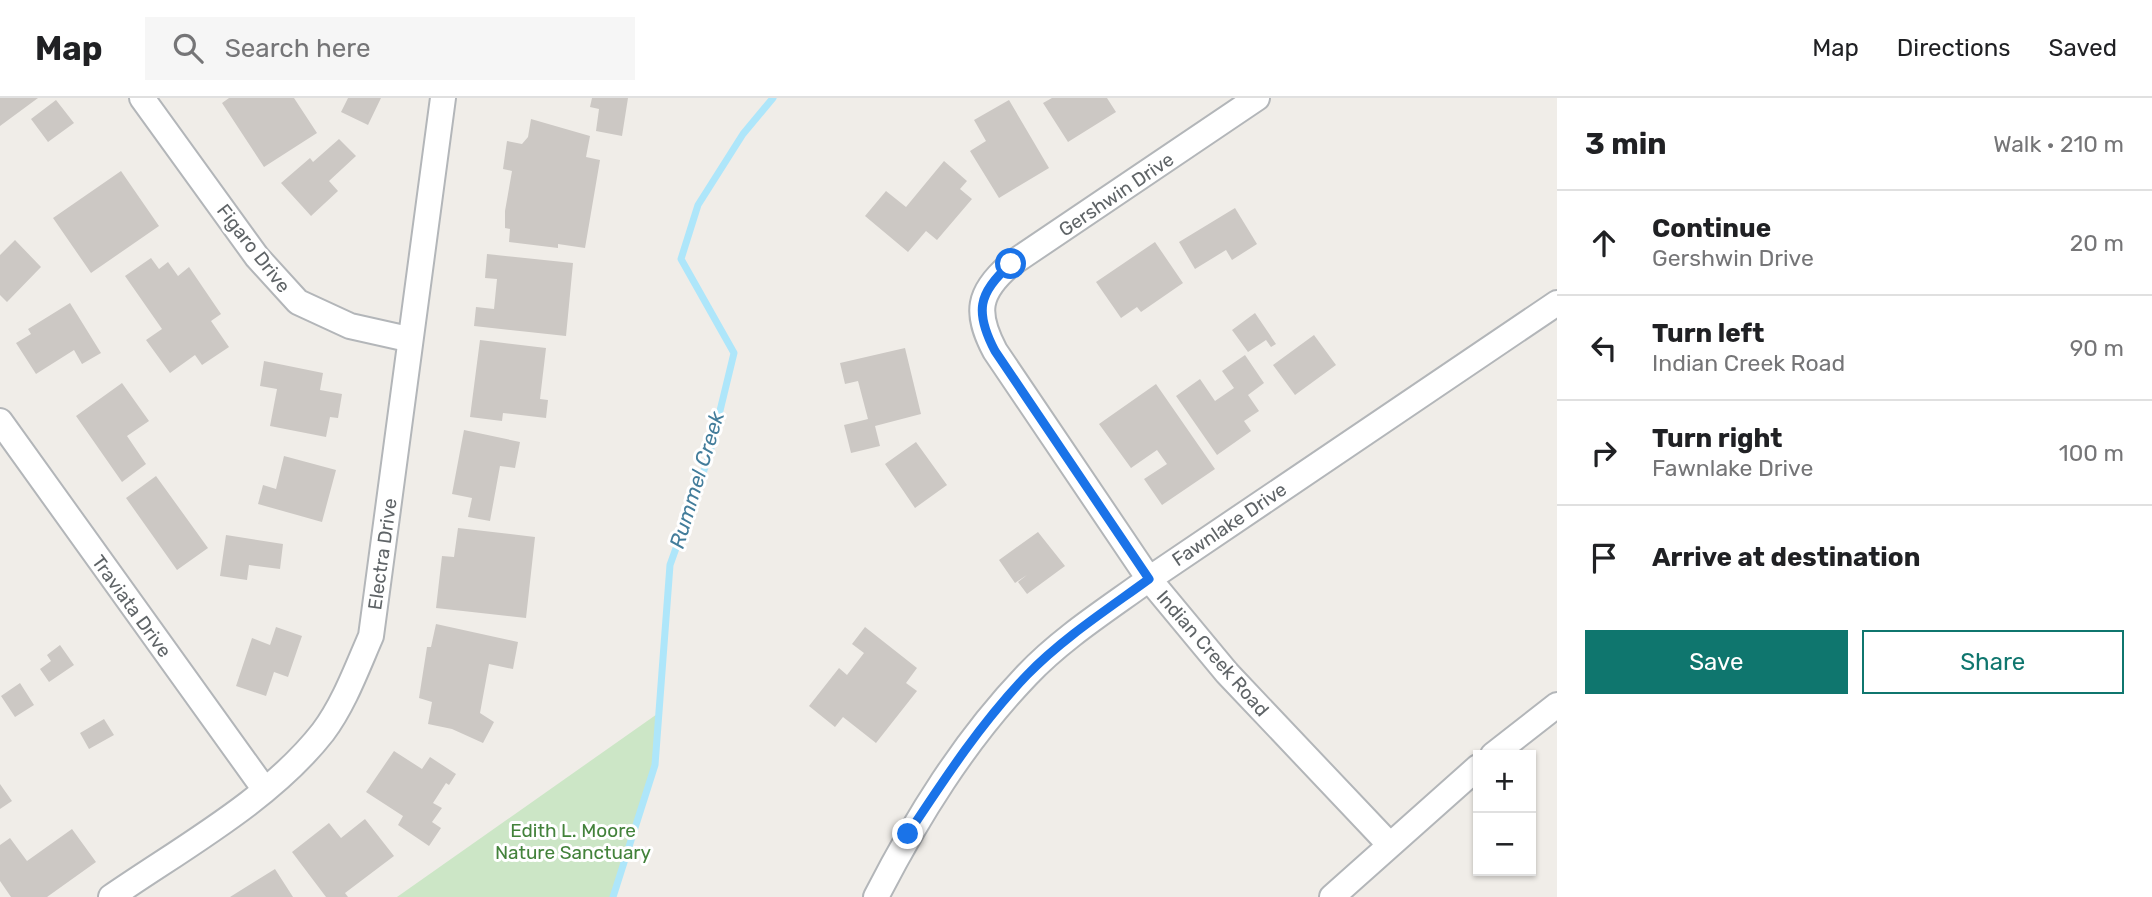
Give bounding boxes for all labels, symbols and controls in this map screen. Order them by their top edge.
search box [145,17,635,80]
text: Map [35,29,103,68]
icon: search [169,29,207,67]
text: Search here [225,33,370,64]
text: Map [1812,34,1859,62]
text: Directions [1897,34,2010,62]
text: Saved [2048,34,2117,62]
text: 3 min [1585,126,1667,162]
text: Walk · 210 m [1993,130,2124,158]
street label: Gershwin Drive [1054,148,1178,241]
street label: Figaro Drive [212,200,295,297]
text: Continue [1652,213,1771,244]
icon: ahead [1585,224,1623,262]
text: 20 m [2070,229,2124,257]
text: Gershwin Drive [1652,244,1814,272]
route start [995,248,1026,279]
text: Turn left [1652,318,1764,349]
icon: left [1585,329,1623,367]
text: 90 m [2070,334,2124,362]
text: Indian Creek Road [1652,349,1845,377]
water label: Rummel Creek [664,407,730,551]
text: Turn right [1652,423,1782,454]
icon: right [1585,434,1623,472]
text: 100 m [2059,439,2124,467]
text: Fawnlake Drive [1652,454,1813,482]
street label: Fawnlake Drive [1168,478,1291,571]
street label: Electra Drive [363,497,402,611]
icon: arrive [1585,539,1623,577]
text: Arrive at destination [1652,542,1920,573]
street label: Traviata Drive [87,551,176,662]
street label: Indian Creek Road [1152,586,1274,721]
button: Save [1585,630,1848,694]
button: Share [1862,630,2124,694]
map controls [1473,750,1536,876]
button: + [1473,750,1536,813]
button: − [1473,813,1536,876]
route end [892,818,923,849]
park label: Edith L. Moore Nature Sanctuary [495,819,651,864]

